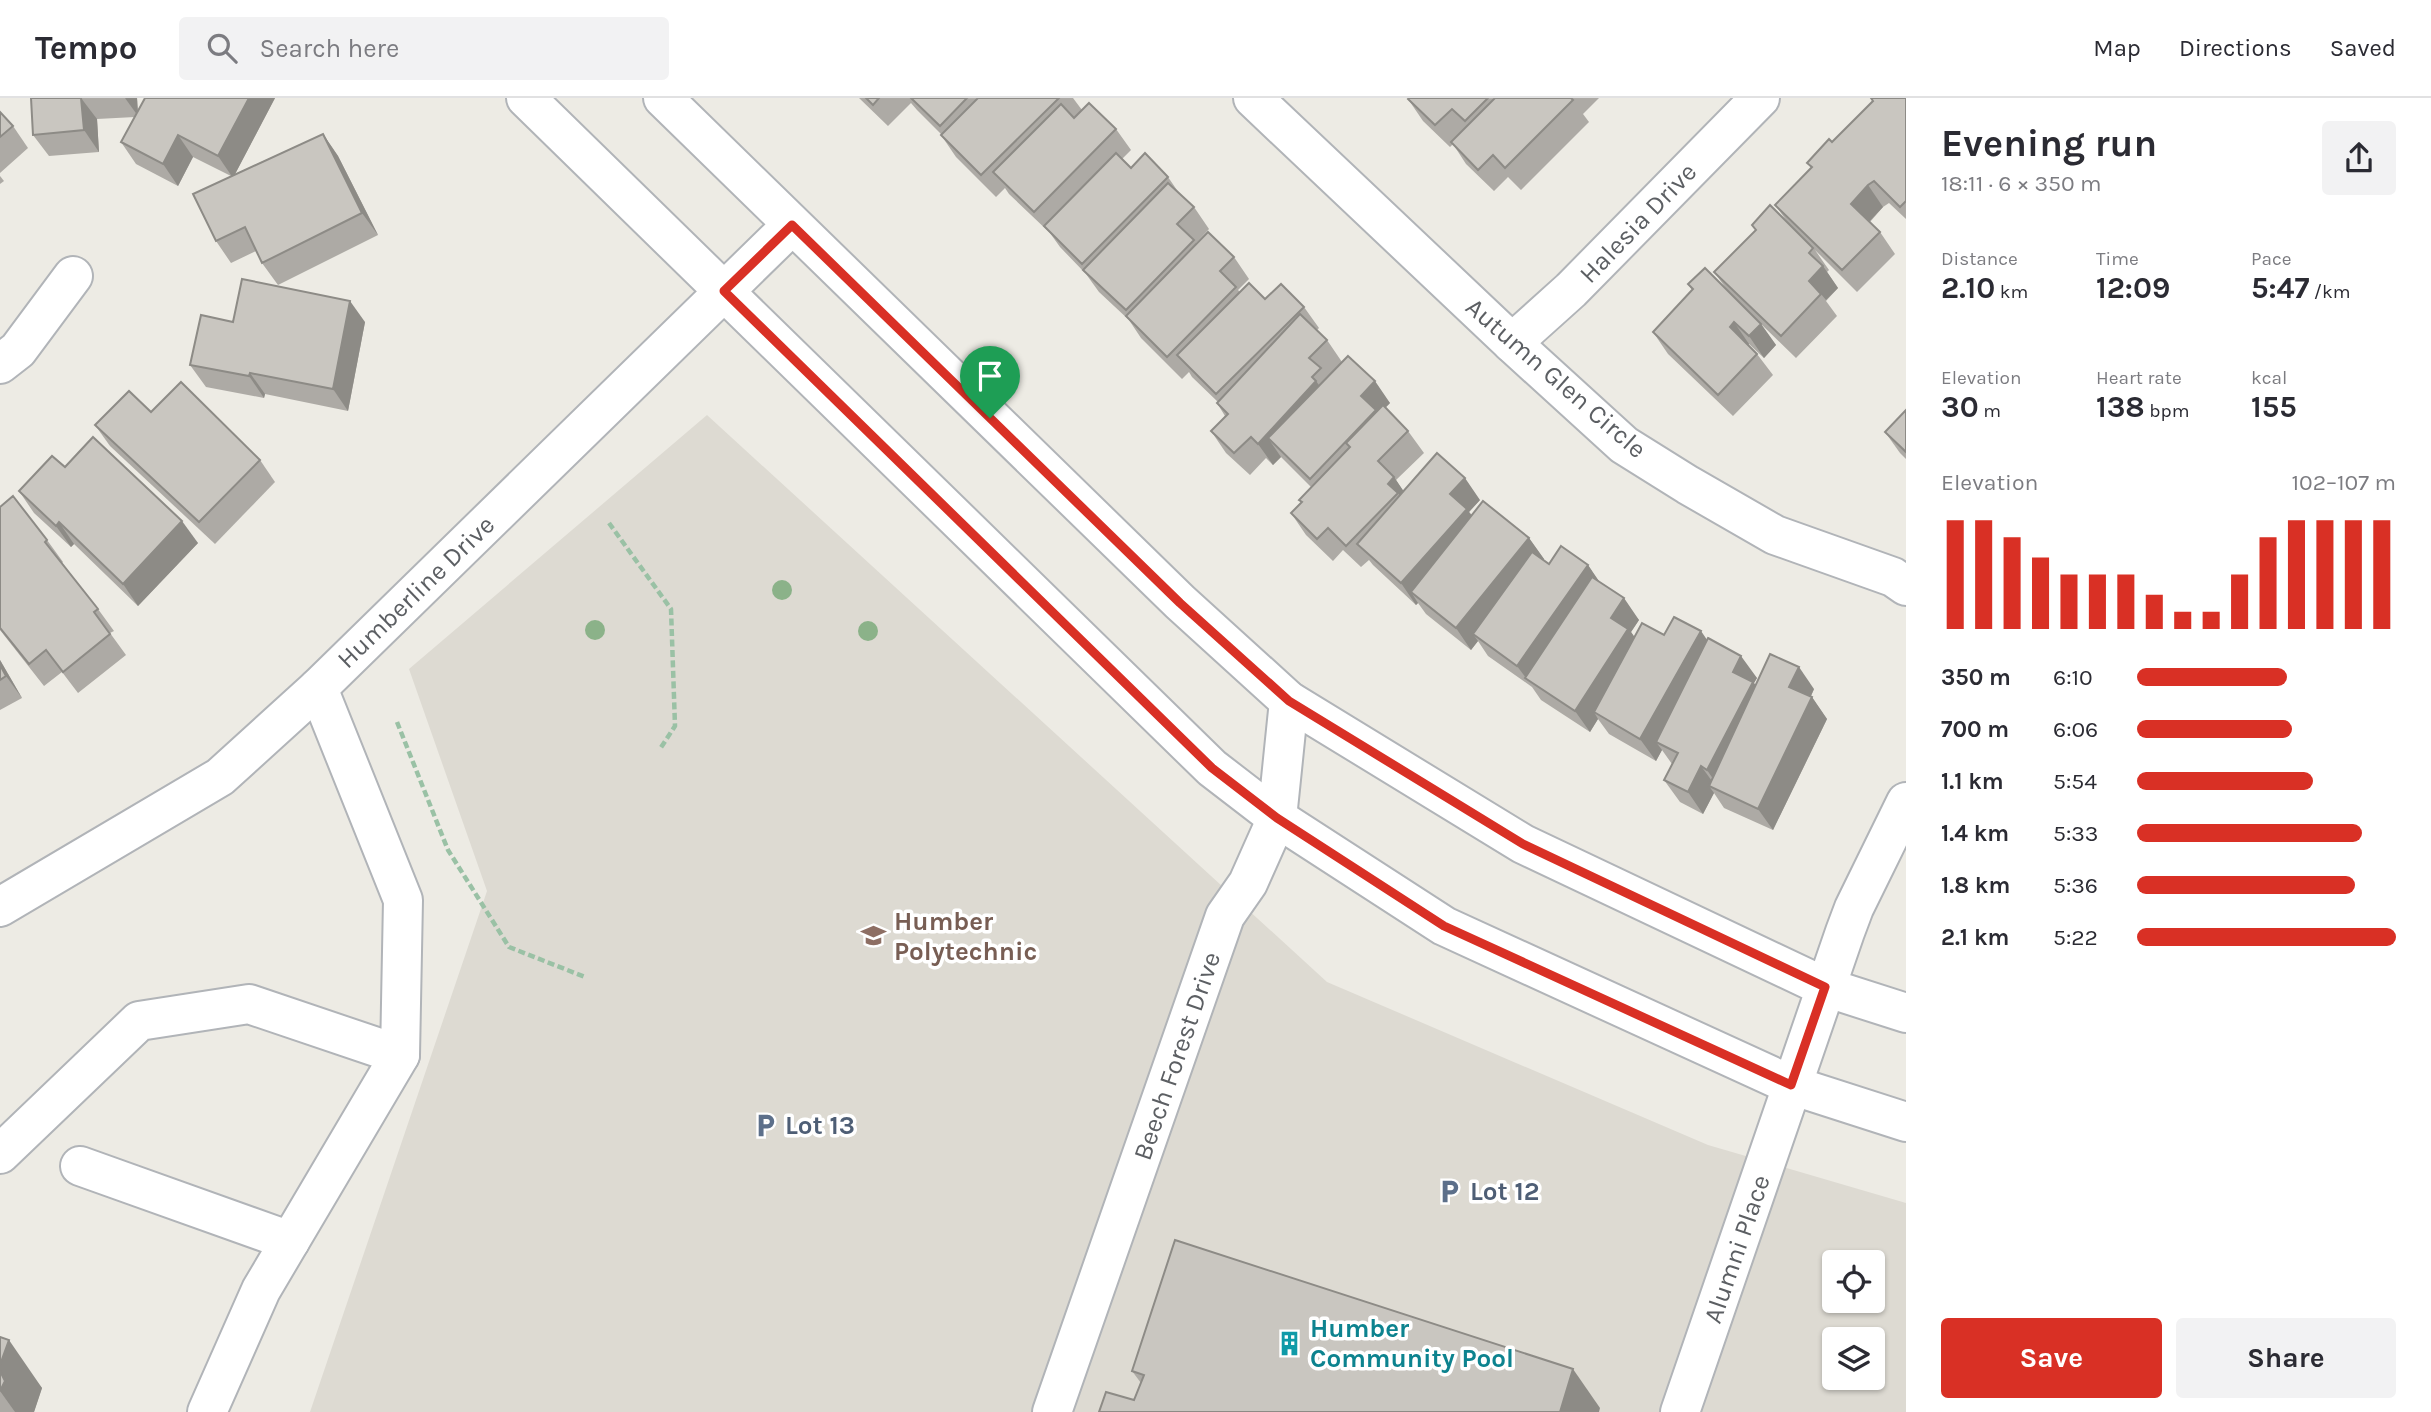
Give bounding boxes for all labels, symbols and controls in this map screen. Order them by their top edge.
search box [179,17,669,80]
text: Tempo [35,29,137,67]
icon: search [203,29,241,67]
text: Search here [259,33,399,64]
text: Map [2093,34,2141,62]
text: Directions [2179,34,2292,62]
text: Saved [2330,34,2396,62]
text: Evening run [1941,121,2157,166]
button: share [2322,121,2396,195]
street label: Halesia Drive [1573,157,1703,289]
text: 18:11 · 6 × 350 m [1941,170,2102,197]
text: Distance [1941,248,2018,270]
text: Time [2096,248,2139,270]
text: Pace [2251,248,2292,270]
text: 2.10 [1941,270,1995,306]
text: 12:09 [2096,270,2170,306]
text: 5:47 [2251,270,2309,306]
text: km [1995,281,2028,303]
text: /km [2309,281,2351,303]
street label: Autumn Glen Circle [1460,291,1652,465]
pin [960,346,1020,418]
icon: arrive [971,357,1009,395]
text: Elevation [1941,367,2021,389]
text: Heart rate [2096,367,2182,389]
text: kcal [2251,367,2287,389]
text: 30 [1941,389,1979,425]
text: 138 [2096,389,2145,425]
text: 155 [2251,389,2297,425]
text: m [1979,400,2001,422]
text: bpm [2145,400,2189,422]
text: Elevation [1941,469,2038,496]
text: 102–107 m [2292,469,2396,496]
street label: Humberline Drive [331,509,501,675]
text: 350 m [1941,664,2011,691]
text: 6:10 [2053,664,2093,691]
text: 700 m [1941,716,2009,743]
text: 6:06 [2053,716,2098,743]
text: 1.1 km [1941,768,2004,795]
text: 5:54 [2053,768,2097,795]
text: 1.4 km [1941,820,2009,847]
text: 5:33 [2053,820,2098,847]
text: 1.8 km [1941,872,2010,899]
text: 5:36 [2053,872,2098,899]
place label: Humber Polytechnic [894,906,1037,967]
school or university icon: Humber Polytechnic [860,922,888,950]
text: 2.1 km [1941,924,2009,951]
text: 5:22 [2053,924,2098,951]
street label: Beech Forest Drive [1127,948,1227,1164]
place label: Lot 13 [785,1110,855,1141]
parking icon: Lot 13 [751,1111,779,1139]
street label: Alumni Place [1697,1171,1777,1327]
place label: Lot 12 [1470,1176,1539,1207]
parking icon: Lot 12 [1436,1177,1464,1205]
map controls [1822,1250,1885,1390]
button: locate [1822,1250,1885,1313]
place label: Humber Community Pool [1310,1313,1514,1374]
button: Save [1941,1318,2162,1398]
button: Share [2176,1318,2396,1398]
button: layers [1822,1327,1885,1390]
building icon: Humber Community Pool [1276,1329,1304,1357]

